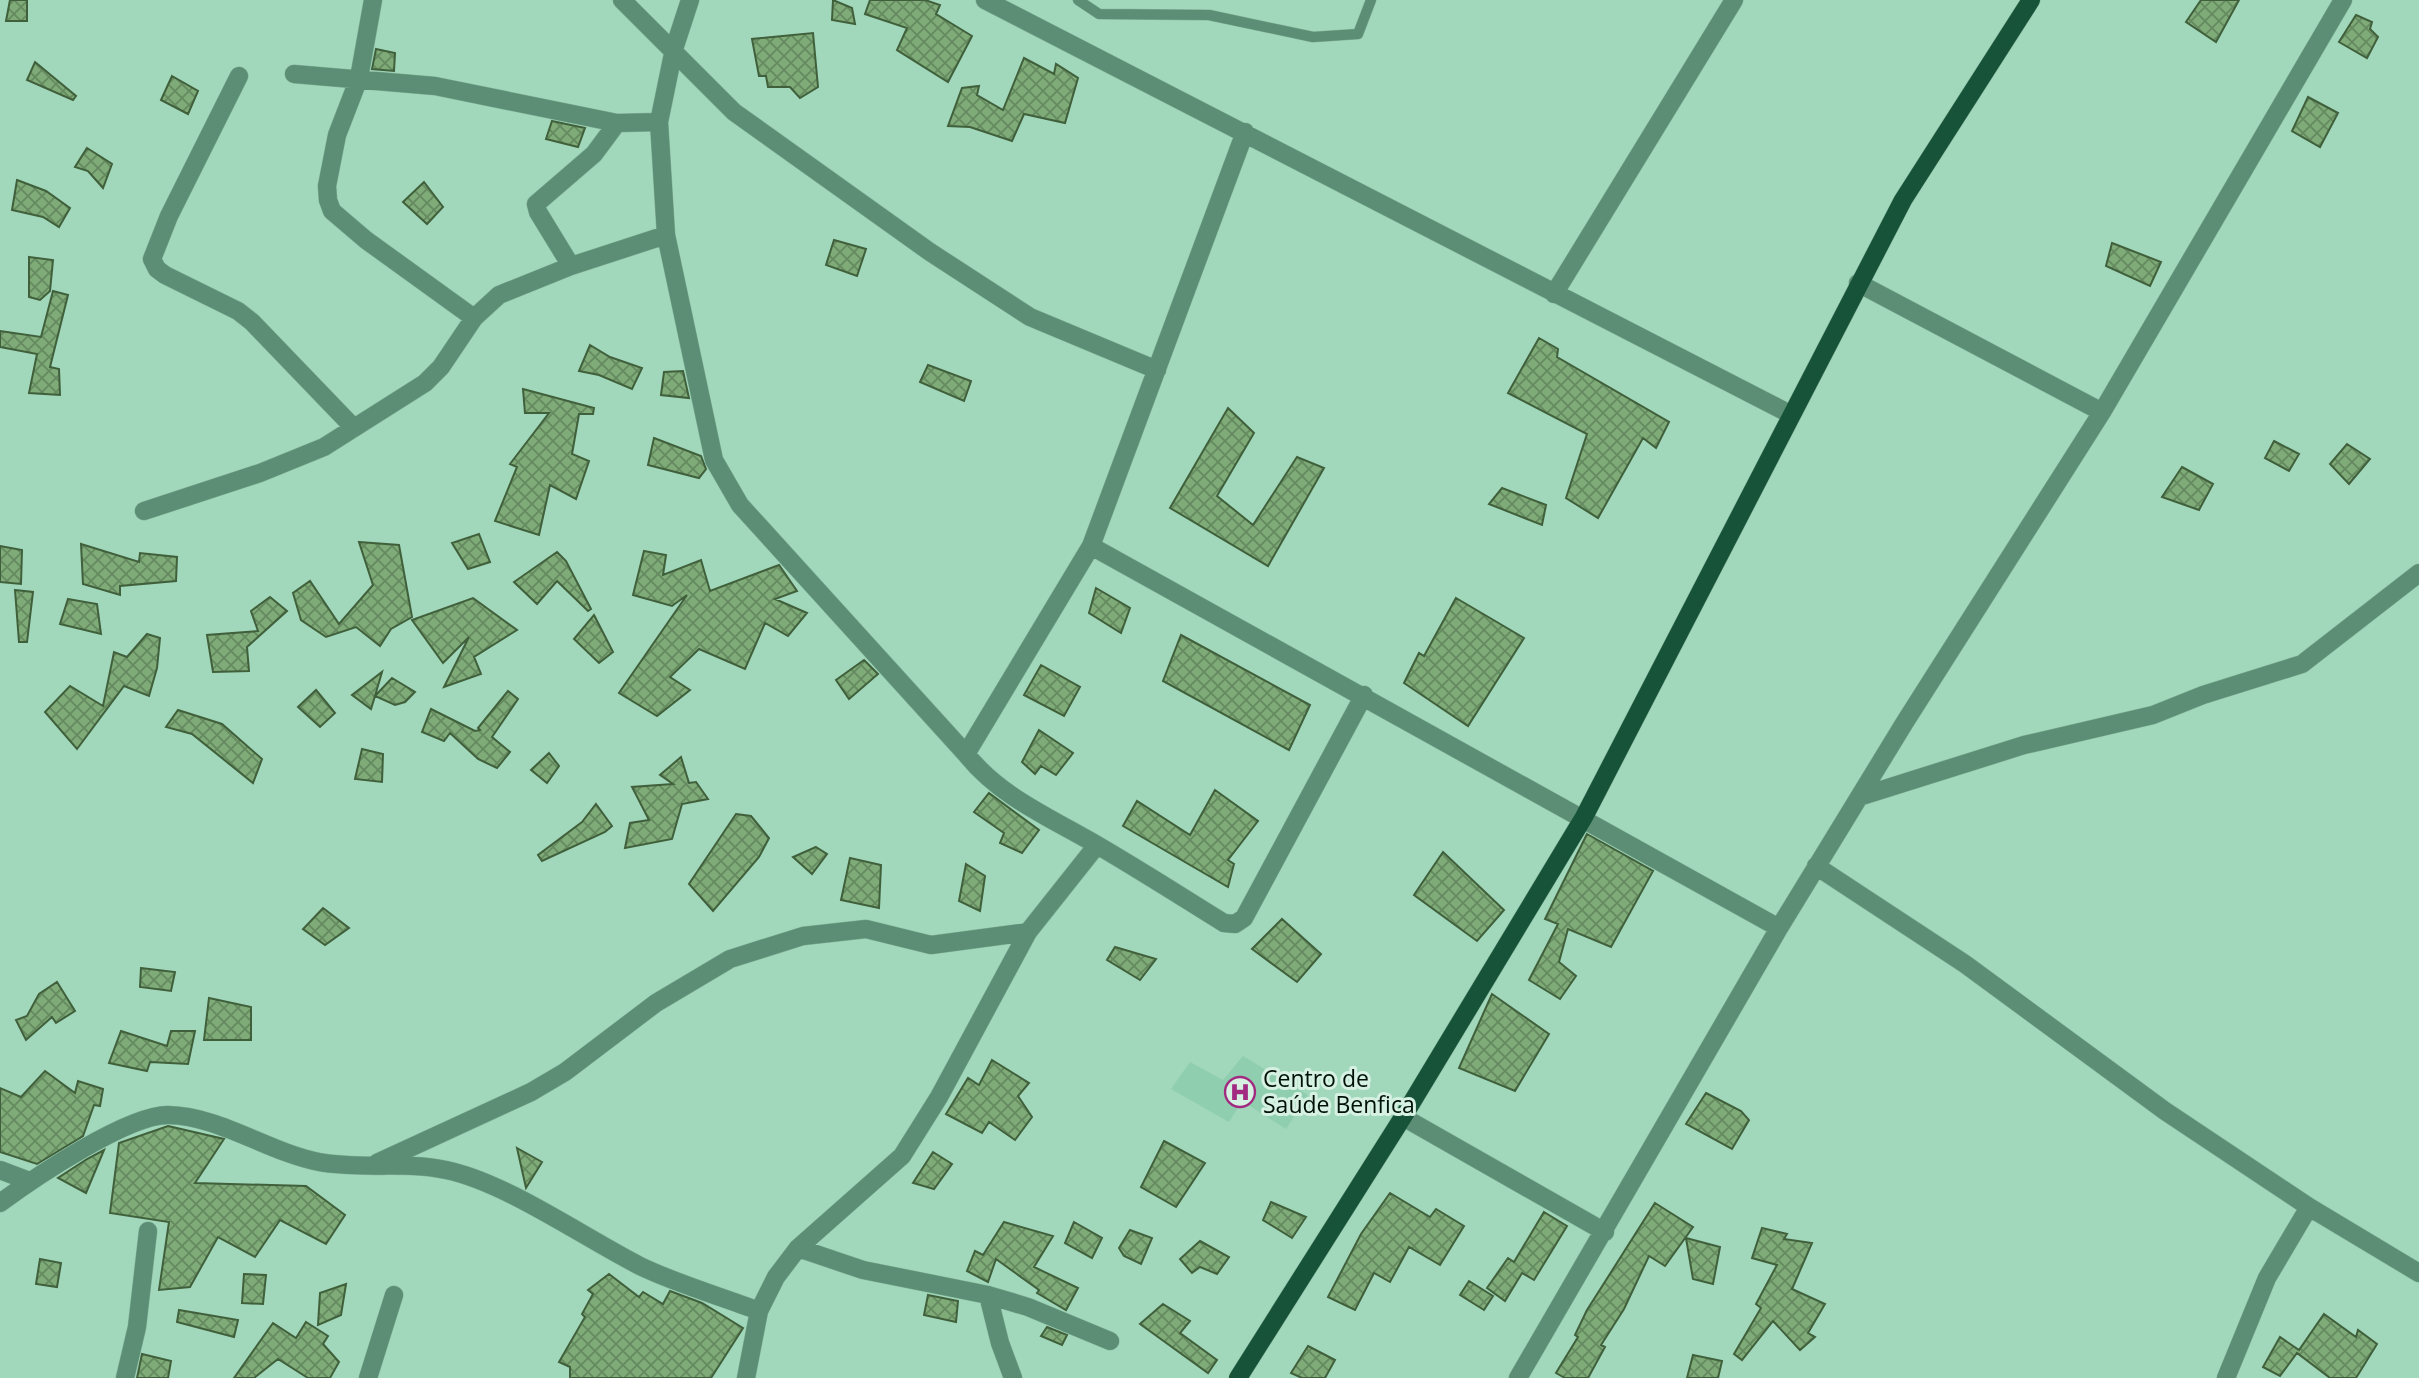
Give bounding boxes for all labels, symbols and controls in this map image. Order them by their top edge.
place label: Centro de Saúde Benfica [1263,1062,1415,1120]
hospital icon: Centro de Saúde Benfica [1223,1075,1257,1109]

